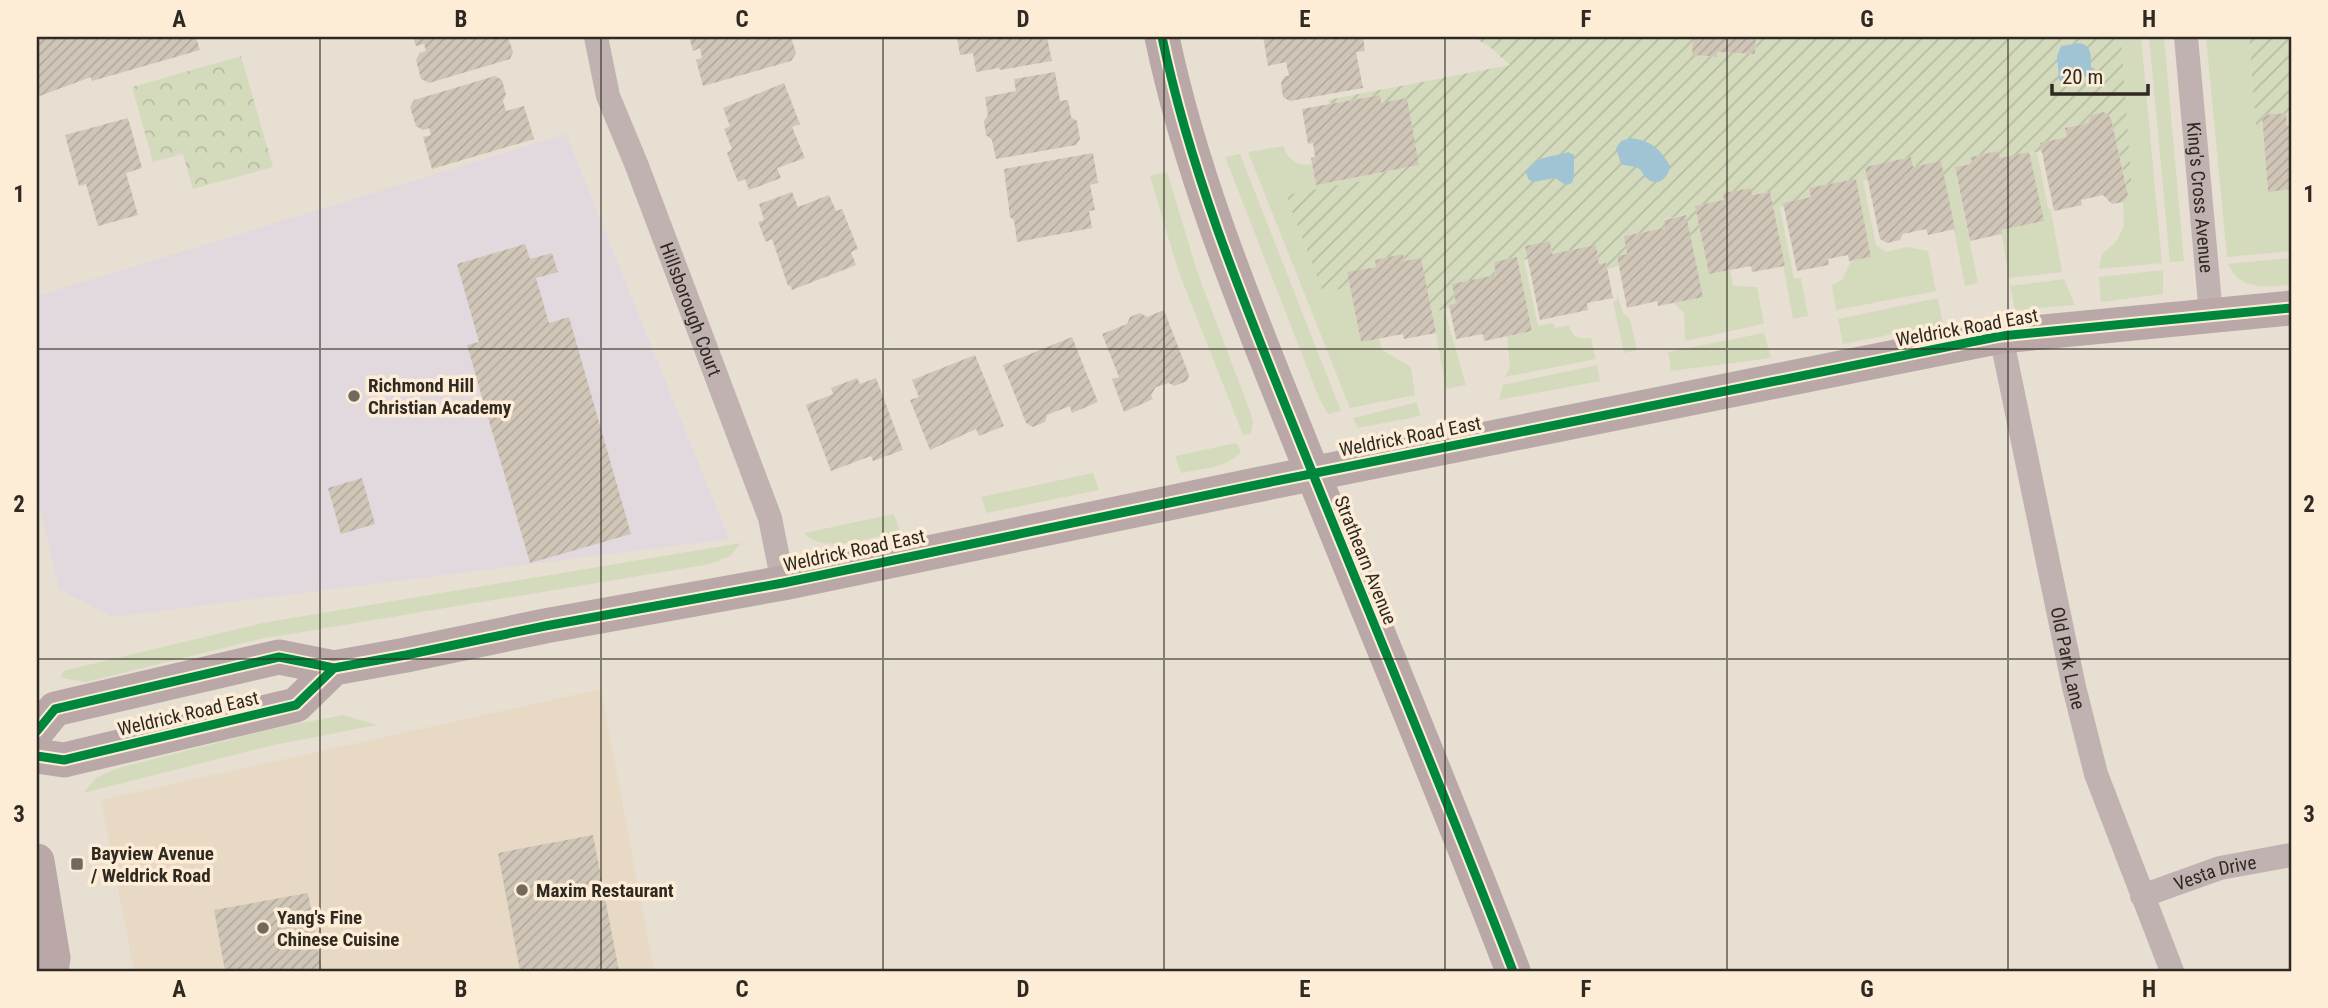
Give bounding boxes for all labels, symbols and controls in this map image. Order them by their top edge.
text: A [172,6,186,33]
text: B [455,6,467,33]
text: C [735,6,749,33]
text: D [1017,6,1030,33]
text: E [1299,6,1311,33]
text: F [1581,6,1592,33]
text: G [1860,6,1874,33]
text: H [2142,6,2156,33]
scale bar [2052,52,2148,96]
text: 20 m [2062,65,2103,89]
street label: King's Cross Avenue [2182,121,2218,274]
text: 1 [13,181,25,208]
text: 1 [2303,181,2315,208]
street label: Hillsborough Court [655,239,726,379]
street label: Weldrick Road East [1894,304,2040,351]
place label: Richmond Hill Christian Academy [368,374,512,419]
marker: Richmond Hill Christian Academy [346,388,362,404]
street label: Weldrick Road East [1337,411,1483,462]
text: 2 [13,491,25,518]
text: 2 [2303,491,2315,518]
street label: Strathearn Avenue [1329,492,1402,628]
street label: Weldrick Road East [781,524,927,577]
street label: Old Park Lane [2046,605,2090,712]
street label: Weldrick Road East [115,686,261,741]
text: 3 [13,801,25,828]
text: 3 [2303,801,2315,828]
place label: Bayview Avenue / Weldrick Road [90,842,214,887]
street label: Vesta Drive [2171,851,2258,896]
marker: Bayview Avenue / Weldrick Road [69,856,85,872]
place label: Maxim Restaurant [536,879,674,902]
marker: Maxim Restaurant [514,882,530,898]
place label: Yang's Fine Chinese Cuisine [277,906,399,951]
marker: Yang's Fine Chinese Cuisine [255,920,271,936]
text: A [172,976,186,1003]
text: B [455,976,467,1003]
text: C [735,976,749,1003]
text: D [1017,976,1030,1003]
text: E [1299,976,1311,1003]
text: F [1581,976,1592,1003]
text: G [1860,976,1874,1003]
text: H [2142,976,2156,1003]

